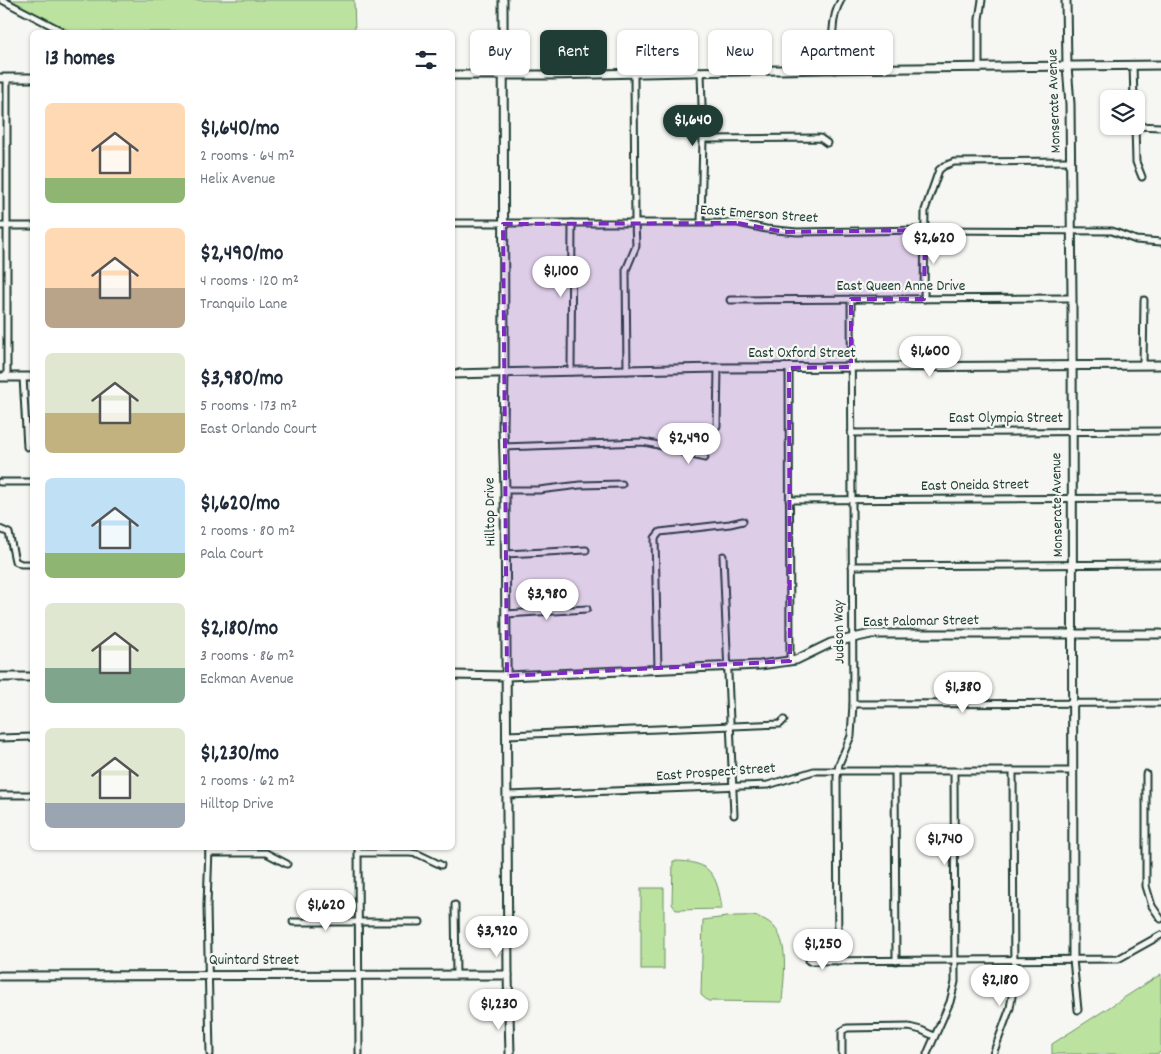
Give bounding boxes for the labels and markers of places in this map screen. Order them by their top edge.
pin: $1,640 [652,104,734,147]
pin: $2,620 [893,222,975,265]
pin: $1,100 [520,256,602,298]
pin: $1,600 [889,336,971,378]
pin: $2,490 [648,422,730,465]
pin: $3,980 [506,578,588,621]
pin: $1,380 [922,672,1004,714]
pin: $1,740 [904,824,986,866]
pin: $1,620 [285,890,367,932]
pin: $3,920 [456,916,538,958]
pin: $1,250 [782,928,864,971]
pin: $2,180 [959,964,1041,1007]
pin: $1,230 [458,988,540,1031]

